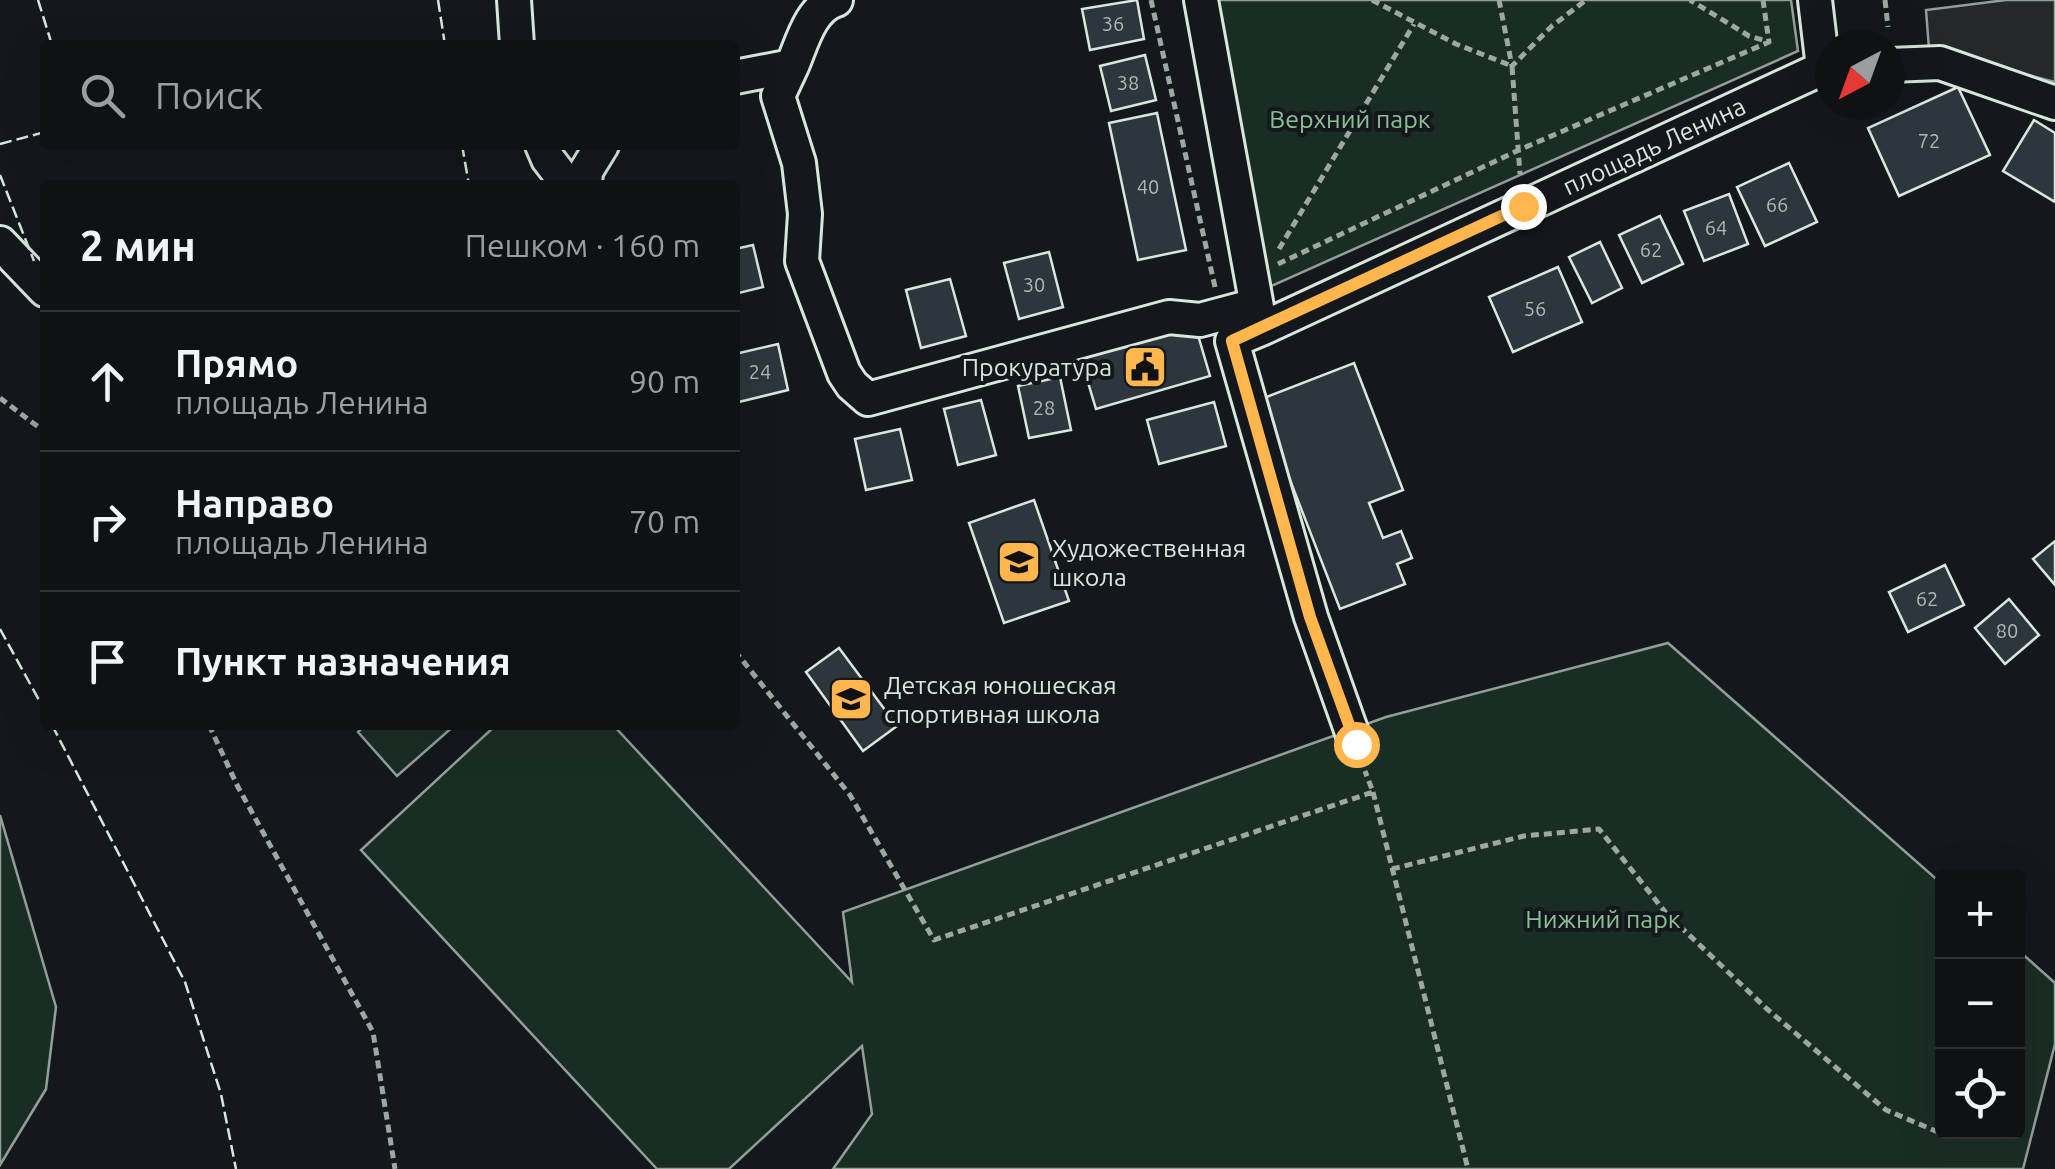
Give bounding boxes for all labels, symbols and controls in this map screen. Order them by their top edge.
house number: 36 [1102,12,1124,35]
north arrow [1815,30,1905,120]
search box [40,40,740,150]
icon: search [75,68,130,123]
house number: 38 [1117,71,1139,94]
text: Поиск [155,74,263,116]
street label: площадь Ленина [1558,91,1750,201]
park label: Верхний парк [1269,105,1431,133]
house number: 72 [1918,129,1940,152]
house number: 40 [1137,175,1159,198]
route end [1501,184,1547,230]
house number: 66 [1766,193,1788,216]
house number: 64 [1705,216,1727,239]
text: 2 мин [80,222,196,269]
text: Пешком · 160 m [465,227,700,263]
house number: 62 [1640,238,1662,261]
house number: 30 [1023,273,1045,296]
house number: 56 [1524,297,1546,320]
text: Прямо [175,342,298,384]
public building icon: Прокуратура [1122,344,1168,390]
place label: Прокуратура [962,353,1112,381]
icon: ahead [80,354,135,409]
house number: 24 [749,360,771,383]
text: 90 m [629,363,700,399]
text: площадь Ленина [175,384,429,420]
house number: 28 [1033,396,1055,419]
text: Направо [175,482,334,524]
icon: right [80,494,135,549]
text: 70 m [629,503,700,539]
text: площадь Ленина [175,524,429,560]
place label: Художественная школа [1052,534,1246,591]
school or university icon: Художественная школа [996,539,1042,585]
house number: 62 [1916,587,1938,610]
house number: 80 [1996,619,2018,642]
icon: arrive [80,634,135,689]
text: Пункт назначения [175,640,511,682]
place label: Детская юношеская спортивная школа [884,671,1117,728]
school or university icon: Детская юношеская спортивная школа [828,676,874,722]
route start [1334,722,1380,768]
map controls [1935,869,2025,1139]
button: + [1935,869,2025,959]
park label: Нижний парк [1525,905,1681,933]
button: − [1935,959,2025,1049]
button: locate [1935,1049,2025,1139]

